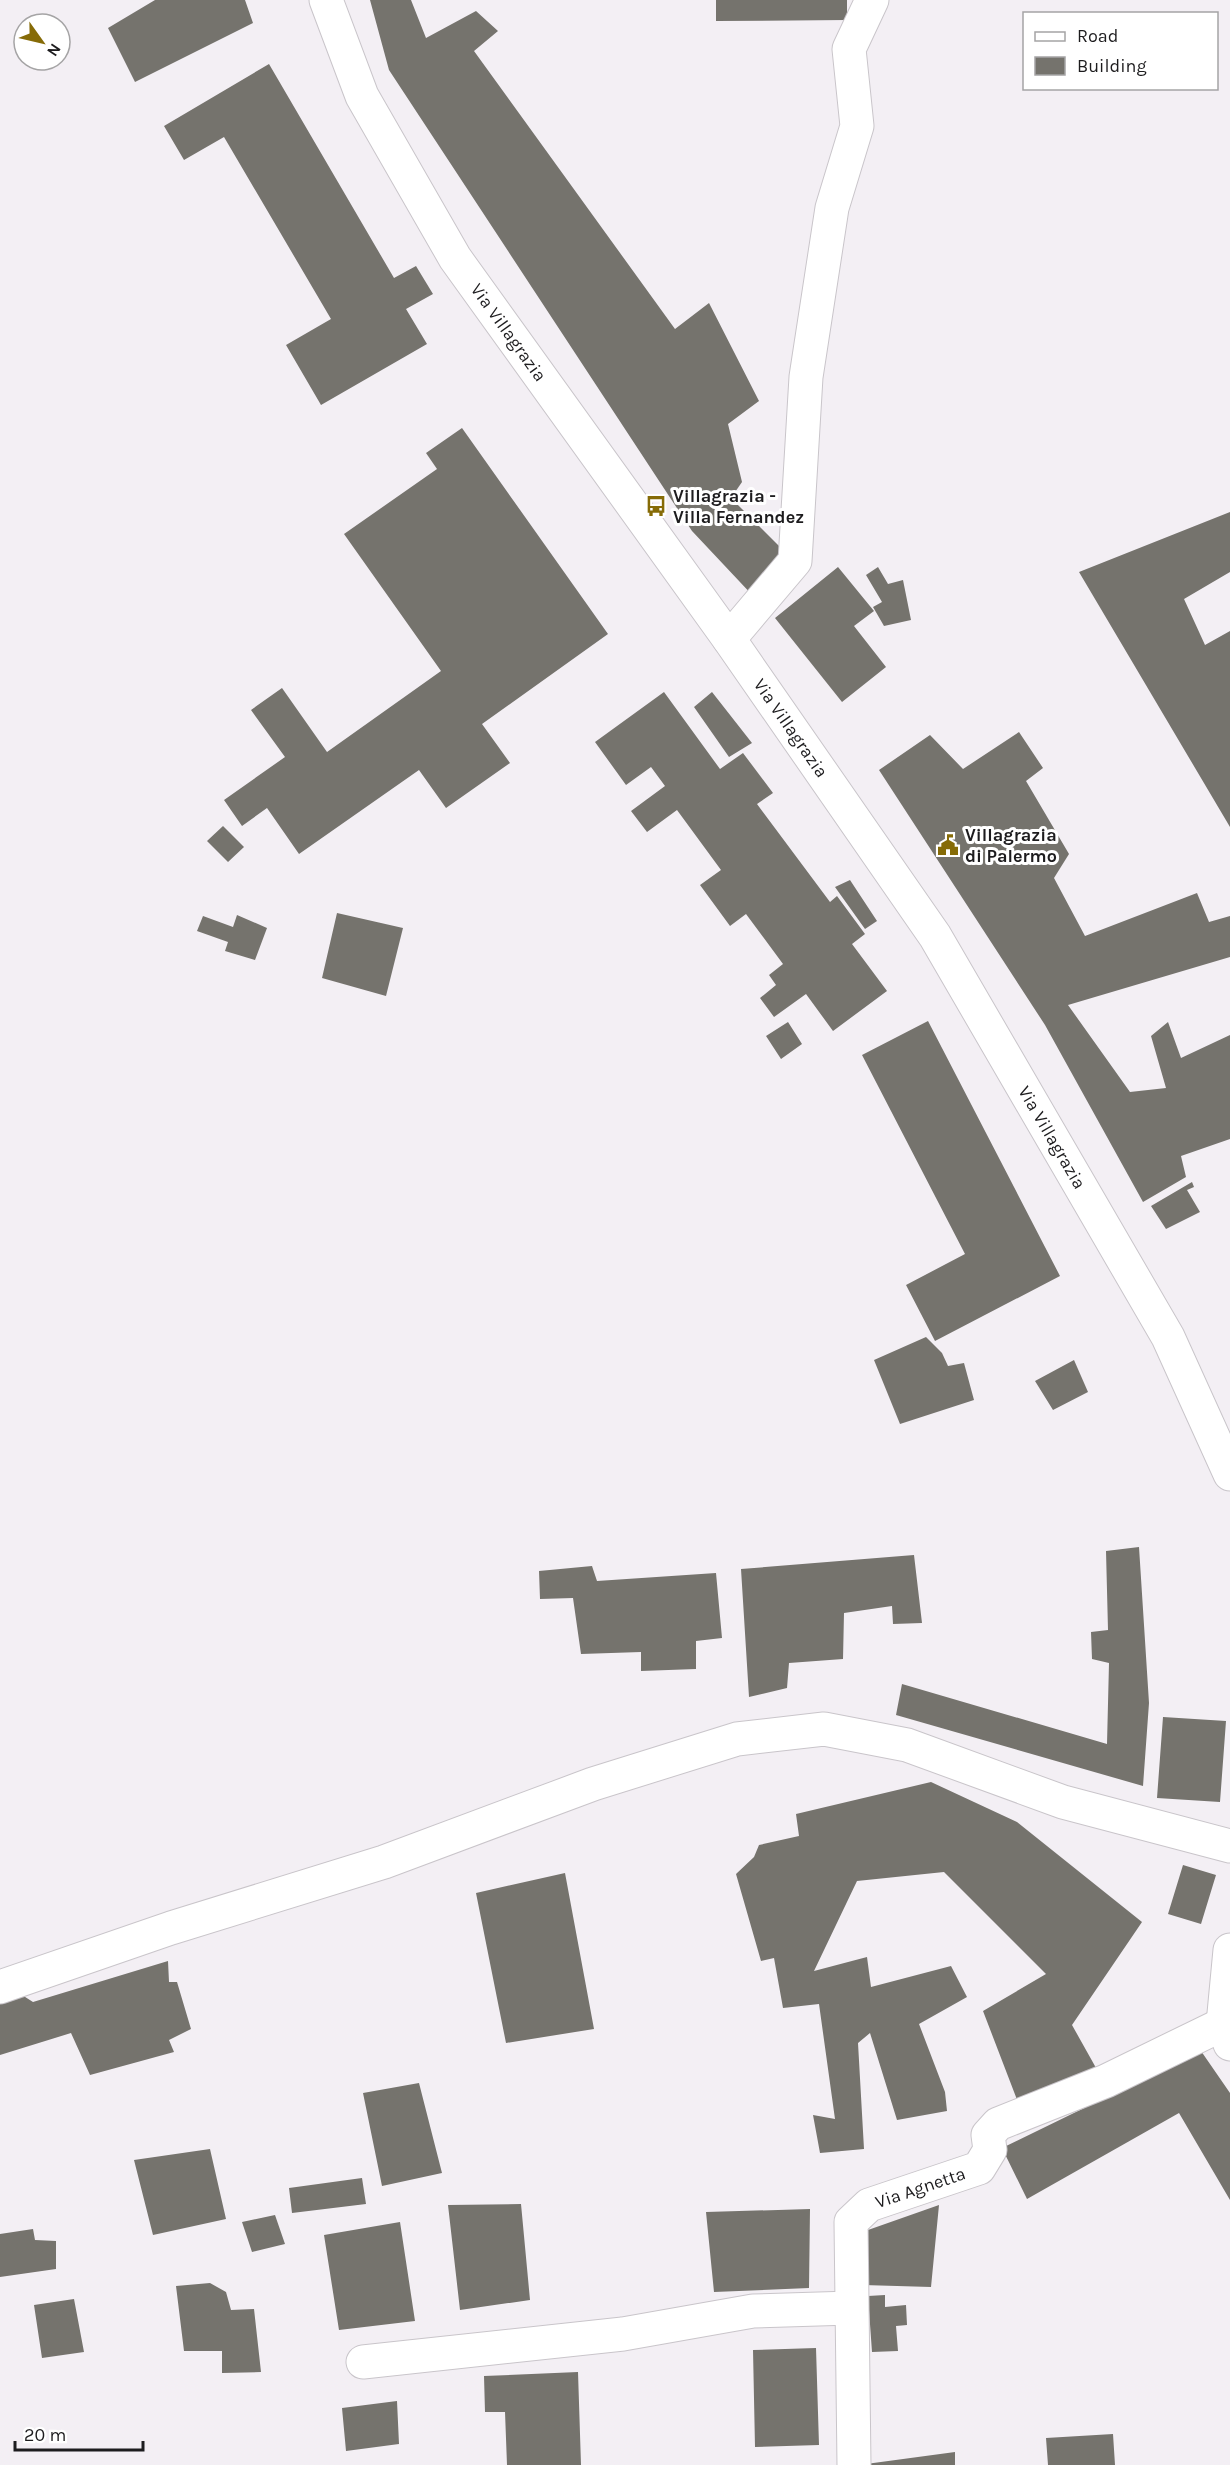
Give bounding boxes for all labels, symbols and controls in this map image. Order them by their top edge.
north arrow [12,12,72,72]
legend [1023,12,1218,90]
text: Road [1077,25,1118,47]
text: N [43,40,65,60]
text: Building [1077,55,1147,77]
street label: Via Villagrazia [466,279,551,386]
place label: Villagrazia - Villa Fernandez [673,485,804,528]
bus stop icon: Villagrazia - Villa Fernandez [644,494,668,518]
street label: Via Villagrazia [749,674,833,782]
place label: Villagrazia di Palermo [965,824,1057,867]
public building icon: Villagrazia di Palermo [936,833,960,857]
street label: Via Villagrazia [1013,1082,1091,1193]
street label: Via Agnetta [872,2162,968,2213]
scale bar [15,2414,142,2452]
text: 20 m [24,2424,66,2446]

